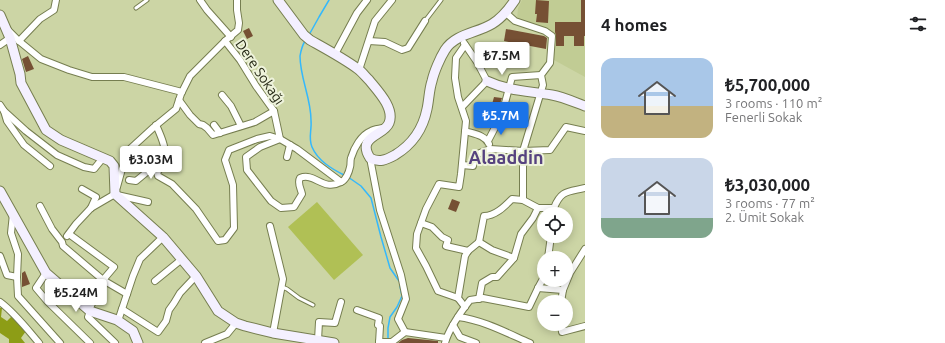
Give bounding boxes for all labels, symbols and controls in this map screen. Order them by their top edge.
icon: filters [907,13,929,35]
text: 4 homes [601,15,667,34]
street label: Dere Sokağı [232,36,288,108]
pin: ₺7.5M [474,42,530,76]
text: ₺7.5M [484,48,520,62]
icon: home [633,74,681,122]
text: ₺5,700,000 [725,75,810,94]
text: 3 rooms · 110 m² [725,96,822,110]
pin: ₺5.7M [473,102,529,136]
text: ₺5.7M [483,108,519,122]
text: Fenerli Sokak [725,110,802,124]
pin: ₺3.03M [118,146,184,180]
district label: Alaaddin [469,147,543,167]
text: ₺3.03M [129,152,173,166]
icon: home [633,174,681,222]
text: ₺3,030,000 [725,175,810,194]
text: 3 rooms · 77 m² [725,196,815,210]
map controls [537,207,573,331]
button: locate [537,207,573,243]
text: 2. Ümit Sokak [725,210,804,224]
button: + [537,251,573,287]
pin: ₺5.24M [43,279,109,313]
text: ₺5.24M [54,285,98,299]
button: − [537,295,573,331]

